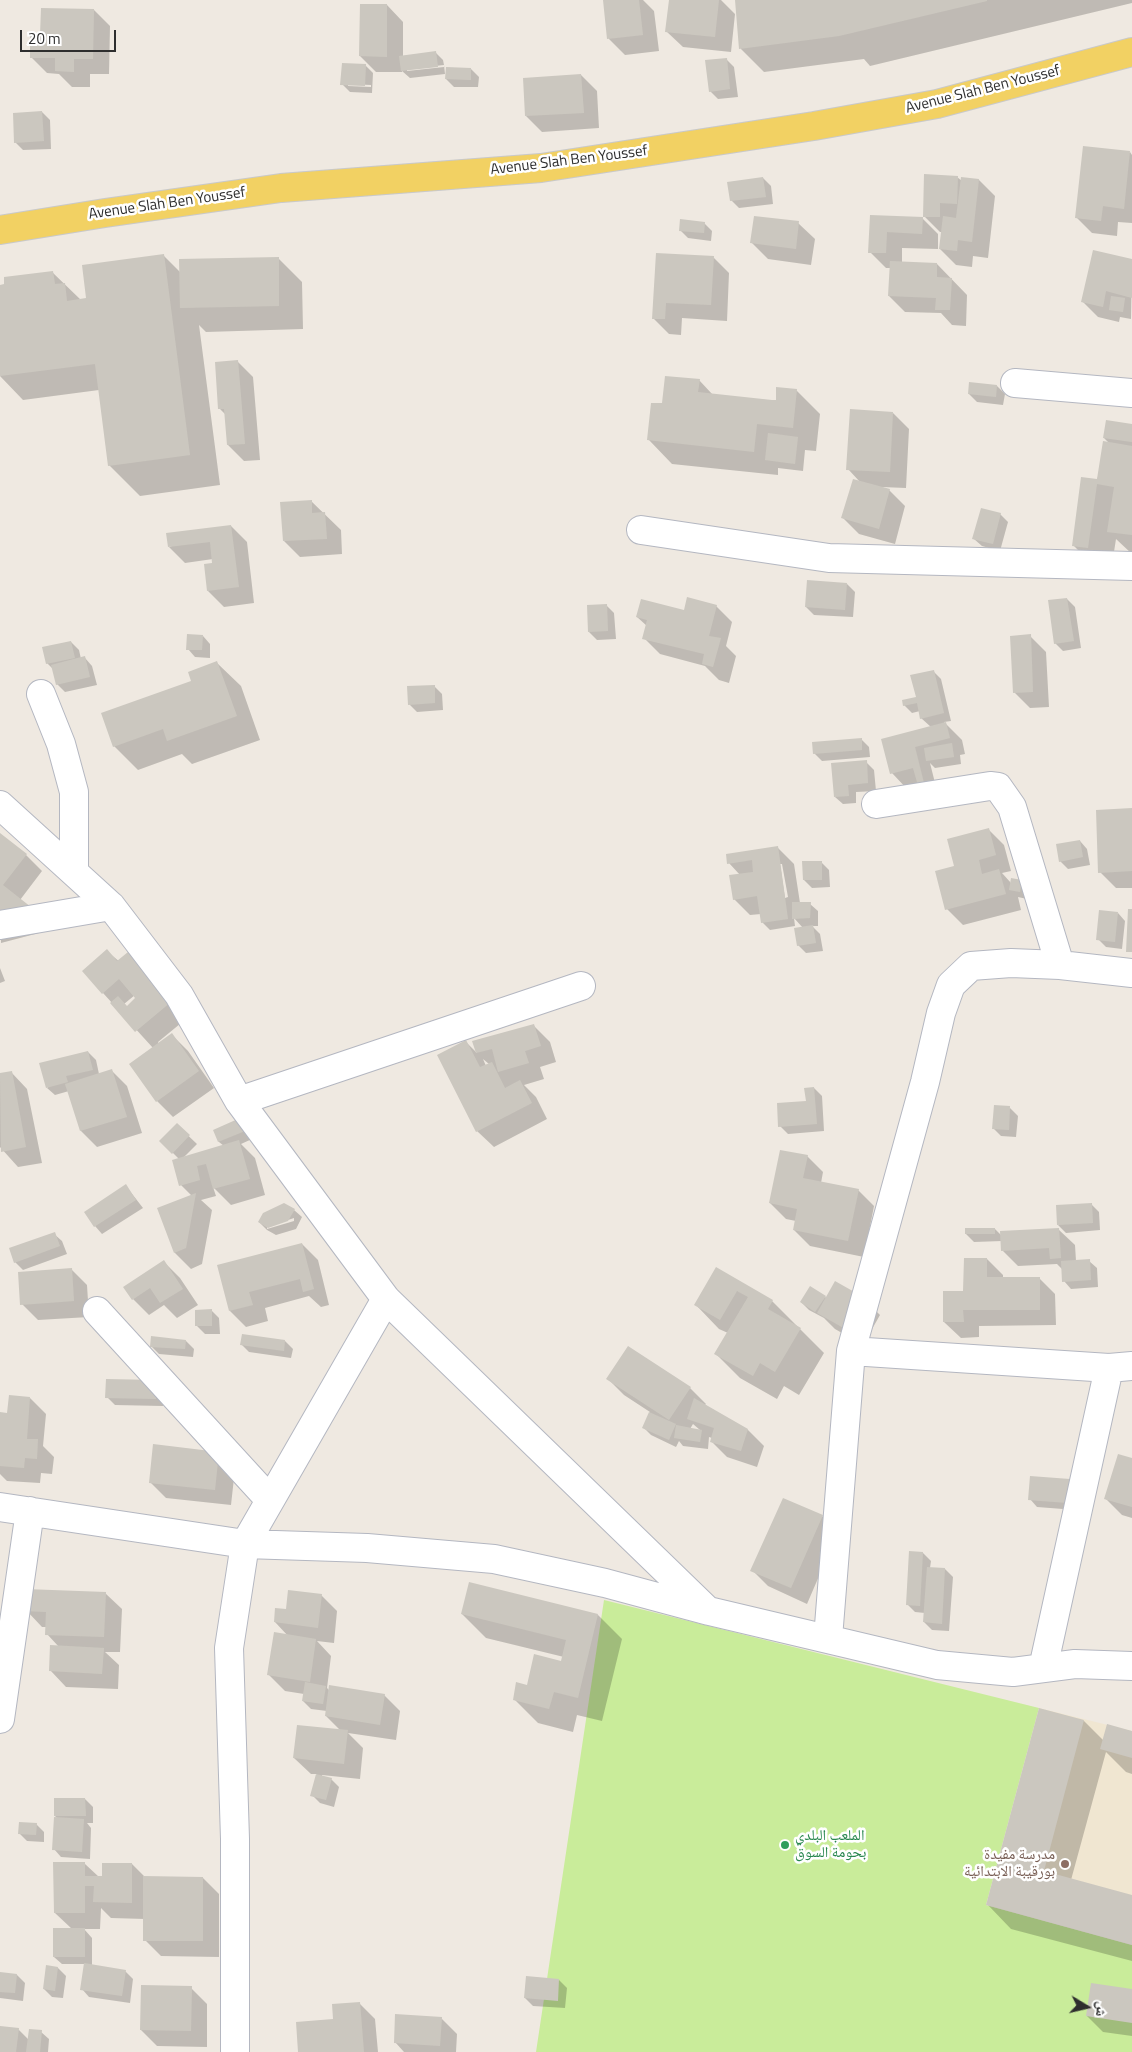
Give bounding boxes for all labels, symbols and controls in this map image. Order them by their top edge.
scale bar [22,20,119,52]
text: 20 m [28,27,61,50]
street label: Avenue Slah Ben Youssef [904,62,1062,118]
street label: Avenue Slah Ben Youssef [489,142,649,180]
street label: Avenue Slah Ben Youssef [87,184,247,224]
place label: الملعب البلدي بحومة السوق [795,1827,866,1862]
marker: الملعب البلدي بحومة السوق [779,1839,791,1851]
place label: مدرسة مفيدة بورقيبة الابتدائية [964,1846,1055,1881]
marker: مدرسة مفيدة بورقيبة الابتدائية [1059,1858,1071,1870]
north arrow [1062,1982,1112,2032]
text: ش [1091,2000,1114,2018]

